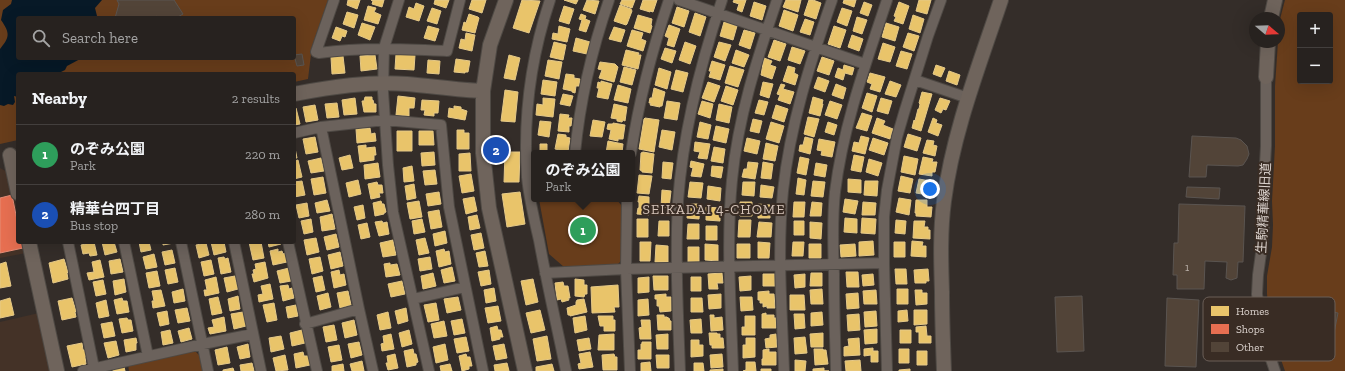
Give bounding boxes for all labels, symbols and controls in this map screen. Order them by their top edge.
north arrow [1249,12,1285,48]
map controls [1297,12,1333,84]
button: + [1297,12,1333,48]
search box [16,16,296,60]
icon: search [30,27,52,49]
text: Search here [62,29,138,47]
button: − [1297,48,1333,84]
text: Nearby [32,88,87,108]
text: 2 results [232,91,280,106]
pin: 2 [483,135,509,165]
text: のぞみ公園 [70,140,145,158]
text: 1 [42,147,48,162]
text: 220 m [245,147,280,162]
popup [531,150,635,202]
text: Park [70,158,96,173]
text: のぞみ公園 [545,161,621,179]
street label: 生駒精華線旧道 [1254,162,1273,254]
text: Park [545,179,571,194]
your location [920,179,940,199]
text: 精華台四丁目 [70,200,160,218]
district label: SEIKADAI 4-CHOME [643,201,785,218]
text: 2 [42,207,48,222]
text: 280 m [245,207,280,222]
pin: 1 [570,215,596,245]
text: Bus stop [70,218,118,233]
house number: 1 [1185,261,1190,274]
legend [1203,297,1335,361]
text: Homes [1236,305,1269,318]
text: Shops [1236,323,1265,336]
text: Other [1236,341,1264,354]

